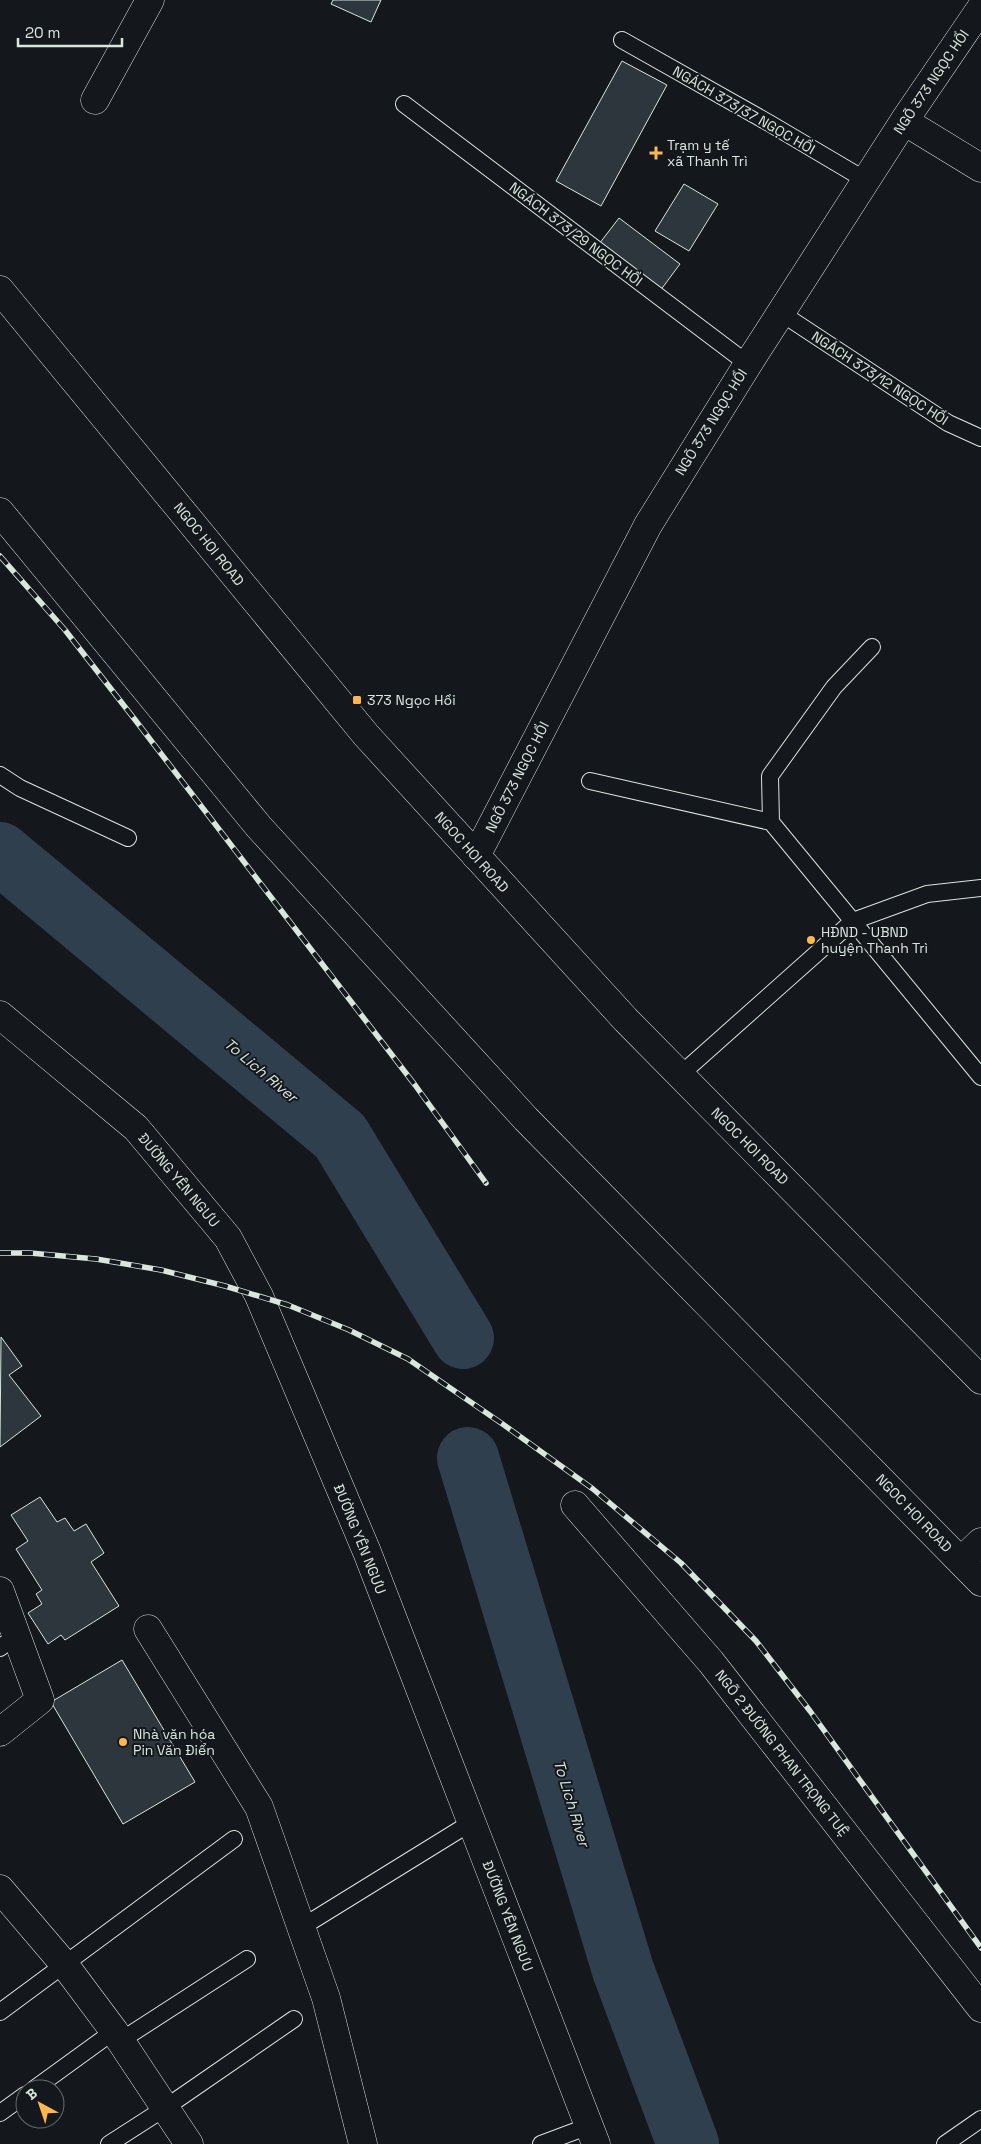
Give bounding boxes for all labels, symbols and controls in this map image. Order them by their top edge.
scale bar [18,15,121,47]
text: 20 m [25,23,60,42]
street label: NGÕ 373 NGỌC HỒI [889,26,973,138]
street label: NGÁCH 373/37 NGỌC HỒI [670,62,818,158]
place label: Trạm y tế xã Thanh Trì [667,136,748,170]
marker: Trạm y tế xã Thanh Trì [649,146,663,160]
street label: NGÁCH 373/29 NGỌC HỒI [506,178,646,290]
street label: NGÁCH 373/12 NGỌC HỒI [808,327,952,429]
street label: NGÕ 373 NGỌC HỒI [671,365,751,479]
street label: NGOC HOI ROAD [170,499,248,589]
place label: 373 Ngọc Hồi [367,691,456,709]
marker: 373 Ngọc Hồi [351,694,363,706]
street label: NGÕ 373 NGỌC HỒI [481,718,553,836]
street label: NGOC HOI ROAD [431,808,513,896]
place label: HĐND - UBND huyện Thanh Trì [821,923,928,957]
marker: HĐND - UBND huyện Thanh Trì [805,934,817,946]
water label: To Lich River [221,1034,303,1107]
street label: NGOC HOI ROAD [707,1103,793,1189]
street label: ĐƯỜNG YÊN NGƯU [134,1129,224,1231]
street label: NGOC HOI ROAD [872,1470,956,1556]
street label: ĐƯỜNG YÊN NGƯU [330,1481,390,1597]
street label: NGÕ 2 ĐƯỜNG PHAN TRỌNG TUỆ [711,1666,853,1840]
place label: Nhà văn hóa Pin Văn Điển [133,1725,215,1759]
marker: Nhà văn hóa Pin Văn Điển [117,1736,129,1748]
water label: To Lich River [550,1757,595,1850]
street label: ĐƯỜNG YÊN NGƯU [479,1858,537,1974]
north arrow [15,2079,65,2129]
text: B [22,2084,41,2104]

